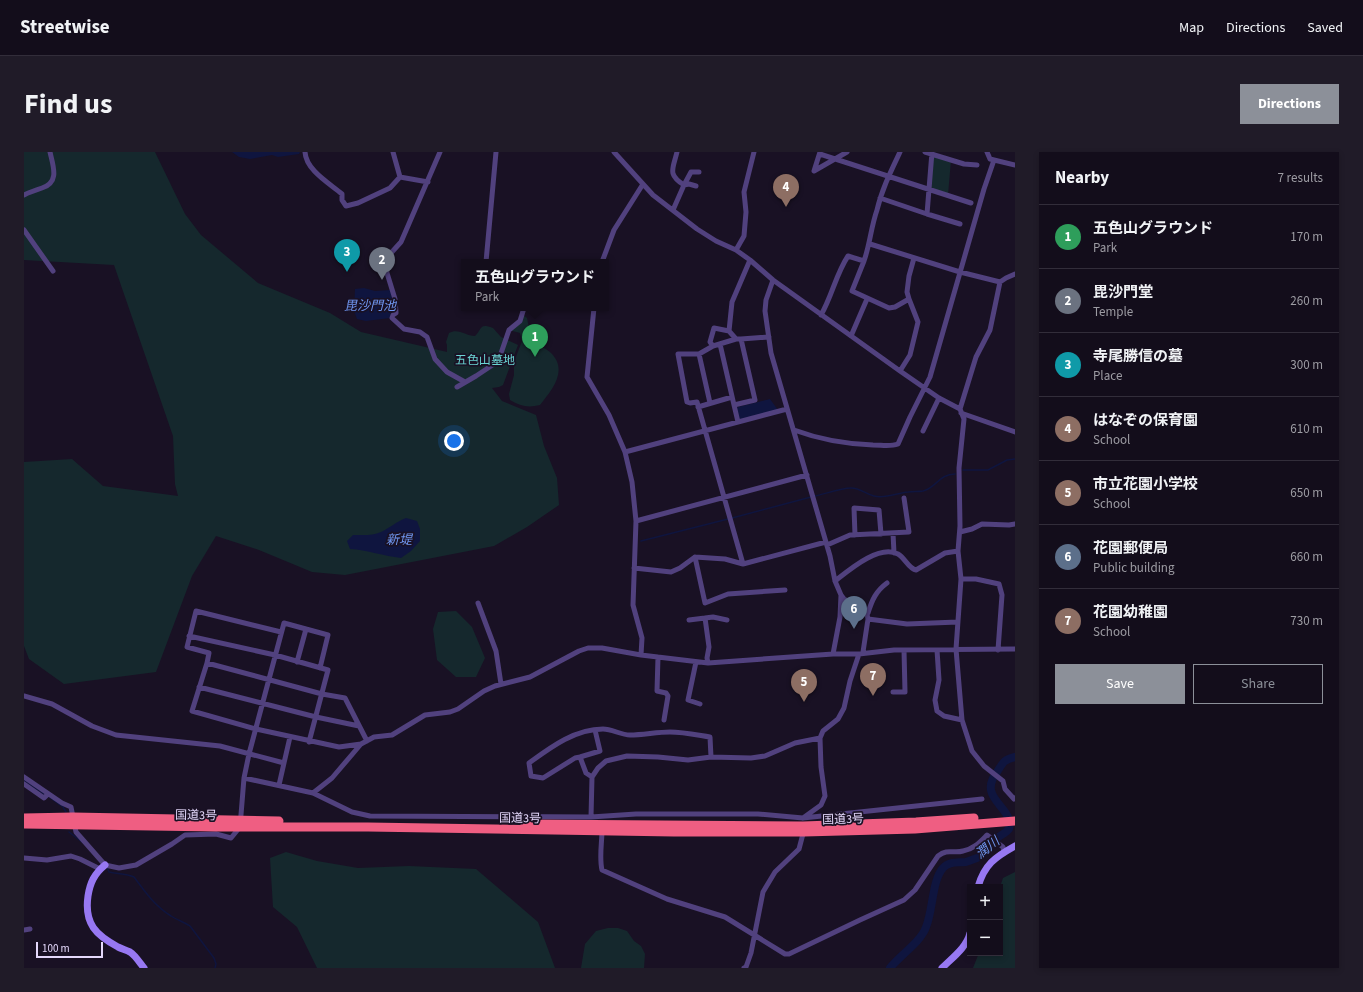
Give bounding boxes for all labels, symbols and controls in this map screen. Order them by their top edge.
text: Streetwise [20,14,110,41]
text: Map [1179,18,1204,38]
text: Directions [1226,18,1285,38]
text: Saved [1307,18,1343,38]
text: Find us [24,84,112,124]
button: Directions [1240,84,1339,124]
text: Nearby [1055,166,1109,190]
text: 7 results [1278,169,1323,187]
pin: 4 [773,174,799,207]
text: 五色山グラウンド [1093,218,1213,239]
text: 1 [1065,228,1071,246]
text: 170 m [1290,228,1323,246]
pin: 3 [334,239,360,272]
text: Park [1093,239,1117,257]
pin: 2 [369,247,395,280]
popup [461,259,609,311]
text: 五色山グラウンド [475,267,595,288]
text: 毘沙門堂 [1093,282,1153,303]
text: Park [475,288,499,306]
text: 2 [1065,292,1071,310]
text: 260 m [1290,292,1323,310]
water label: 毘沙門池 [344,297,398,315]
text: Temple [1093,303,1133,321]
pin: 1 [522,324,548,357]
text: 寺尾勝信の墓 [1093,346,1183,367]
park label: 五色山墓地 [455,352,515,369]
text: 3 [1065,356,1071,374]
text: 300 m [1290,356,1323,374]
text: Place [1093,367,1122,385]
text: はなぞの保育園 [1093,410,1198,431]
text: 4 [1065,420,1071,438]
text: 610 m [1290,420,1323,438]
your location [444,431,464,451]
text: School [1093,431,1130,449]
text: 市立花園小学校 [1093,474,1198,495]
text: 5 [1065,484,1071,502]
text: 650 m [1290,484,1323,502]
text: School [1093,495,1130,513]
water label: 新堤 [386,531,414,549]
text: 花園郵便局 [1093,538,1168,559]
text: 6 [1065,548,1071,566]
text: 660 m [1290,548,1323,566]
text: Public building [1093,559,1175,577]
pin: 6 [841,596,867,629]
text: 花園幼稚園 [1093,602,1168,623]
text: 7 [1065,612,1071,630]
text: 730 m [1290,612,1323,630]
text: School [1093,623,1130,641]
pin: 7 [860,663,886,696]
button: Save [1055,664,1185,704]
button: Share [1193,664,1323,704]
pin: 5 [791,669,817,702]
street label: 国道3号 [175,807,217,824]
street label: 国道3号 [499,810,541,827]
street label: 国道3号 [822,810,864,829]
water label: 潤川 [972,831,1005,863]
map controls [967,884,1003,956]
button: + [967,884,1003,920]
button: − [967,920,1003,956]
scale bar [36,940,103,959]
text: 100 m [42,941,70,956]

